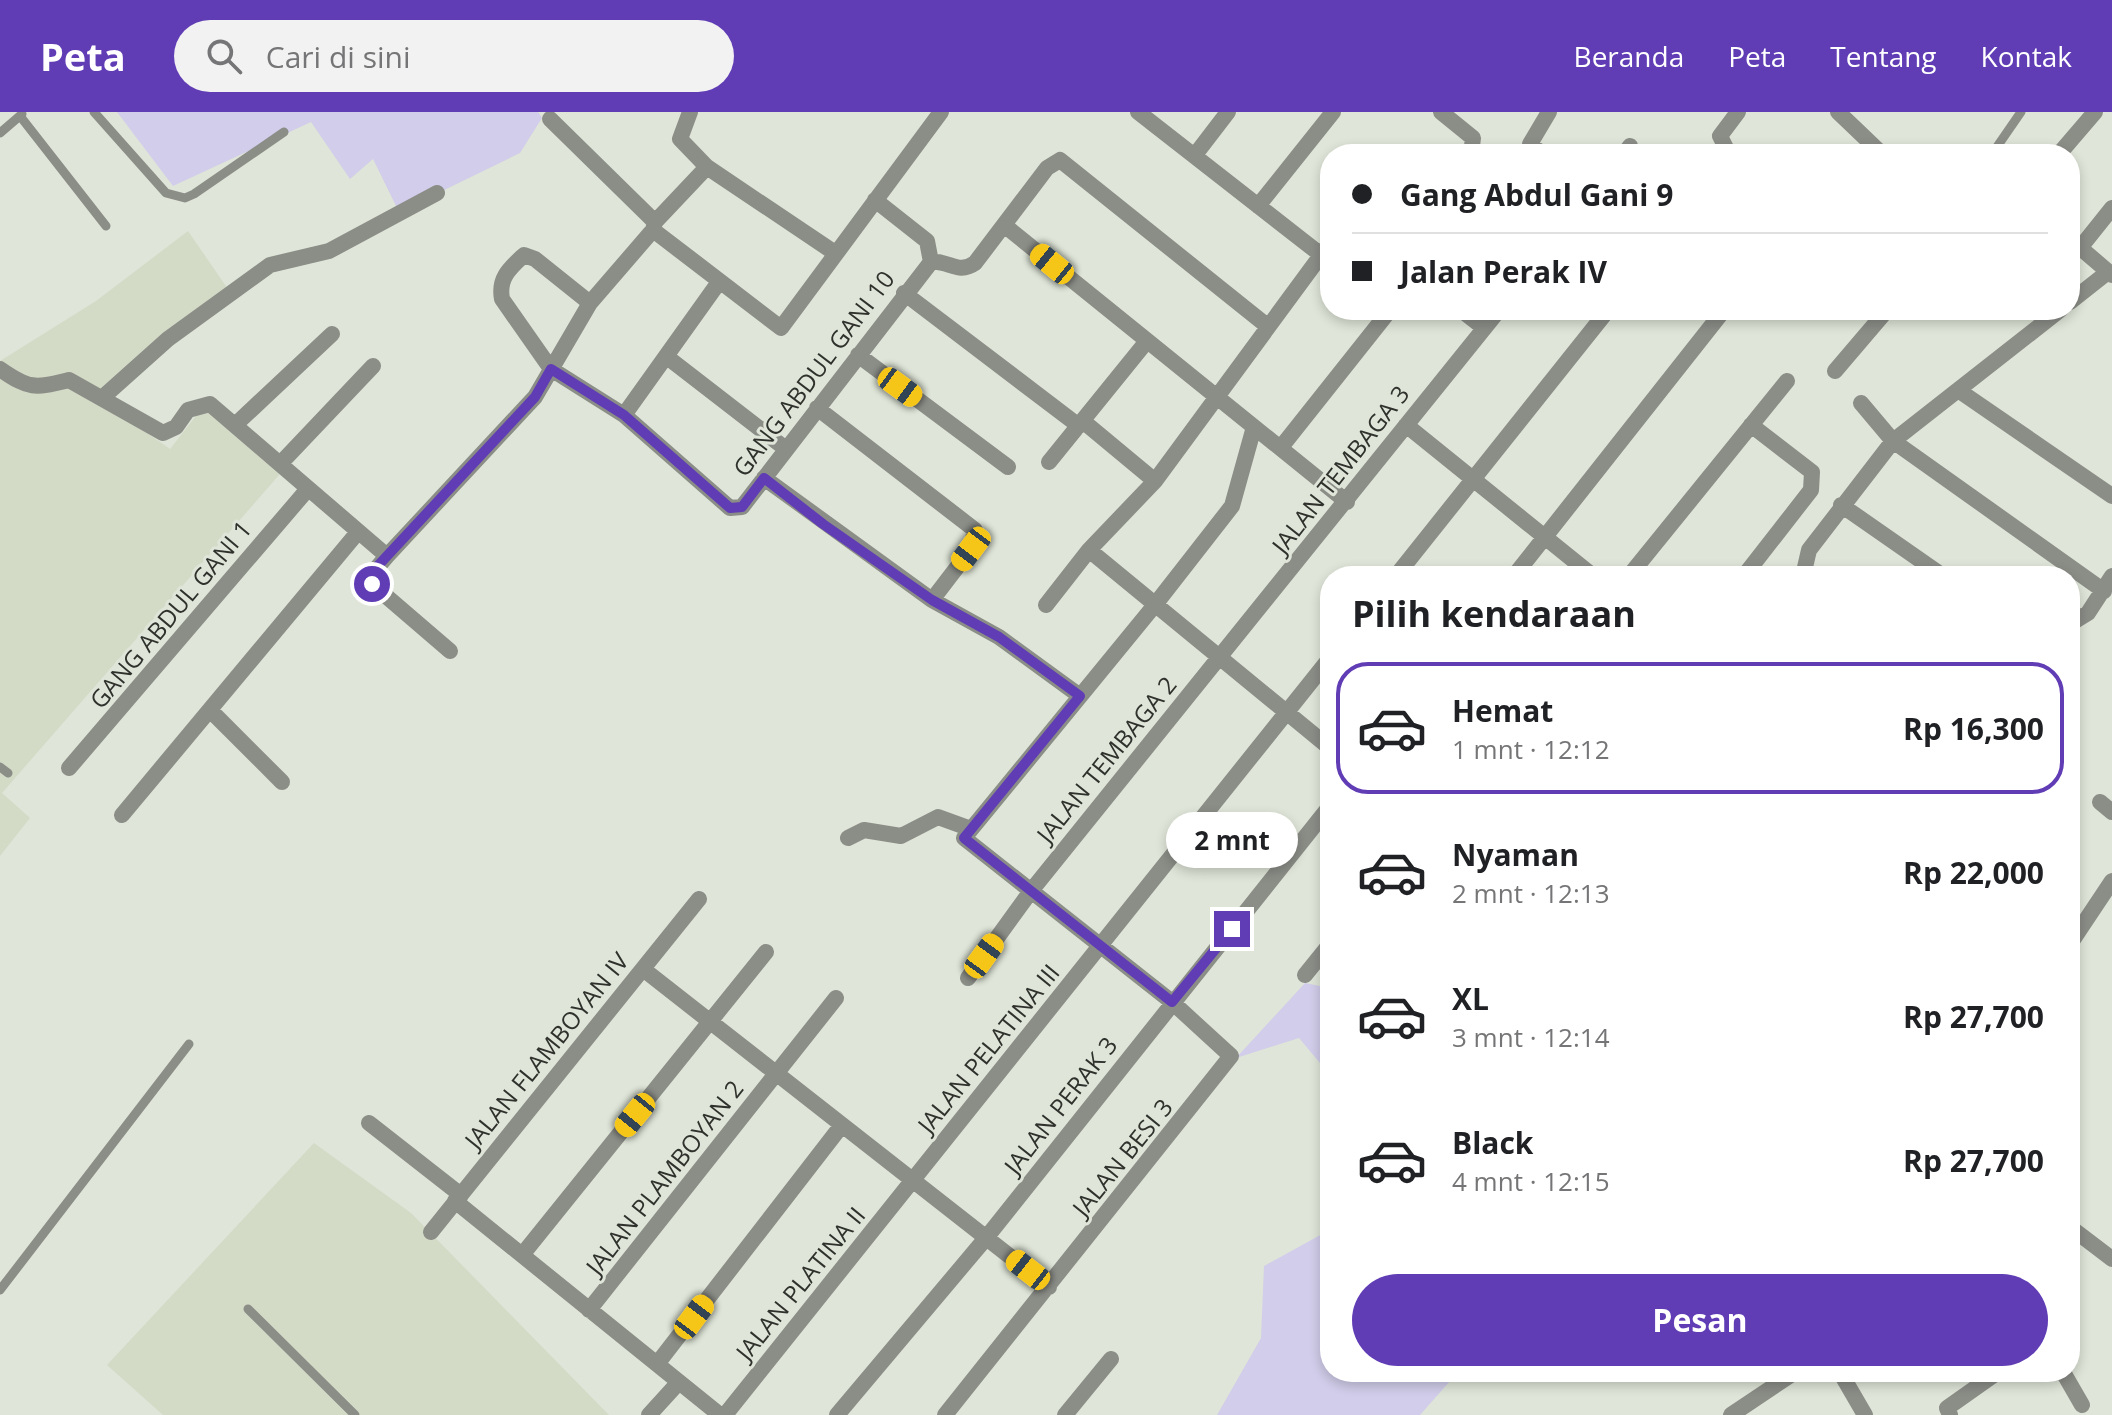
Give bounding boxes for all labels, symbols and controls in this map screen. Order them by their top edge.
search box [174,20,734,92]
text: Peta [40,30,126,82]
icon: search [202,34,246,78]
text: Cari di sini [266,36,411,77]
text: Beranda [1574,37,1684,75]
text: Peta [1728,37,1786,75]
text: Tentang [1830,37,1937,75]
text: Kontak [1981,37,2072,75]
text: Gang Abdul Gani 9 [1400,174,1673,215]
car [1026,240,1078,288]
text: Jalan Perak IV [1400,251,1607,292]
street label: GANG ABDUL GANI 10 [725,263,901,483]
car [874,363,926,411]
street label: JALAN TEMBAGA 3 [1263,378,1416,562]
street label: GANG ABDUL GANI 1 [81,513,259,715]
car [947,523,995,575]
route start [354,566,390,602]
text: Pilih kendaraan [1352,589,1636,638]
street label: JALAN TEMBAGA 2 [1027,669,1183,851]
text: Hemat [1452,690,1553,731]
icon: car [1356,692,1428,764]
text: Rp 16,300 [1903,708,2044,749]
text: 1 mnt · 12:12 [1452,731,1610,767]
callout: 2 mnt [1166,813,1298,869]
text: 2 mnt [1194,822,1270,858]
text: Nyaman [1452,834,1579,875]
icon: car [1356,836,1428,908]
text: Rp 22,000 [1903,852,2044,893]
text: 2 mnt · 12:13 [1452,875,1610,911]
route end [1214,911,1250,947]
car [960,930,1008,982]
street label: JALAN FLAMBOYAN IV [455,945,636,1157]
street label: JALAN PELATINA III [908,957,1066,1141]
text: XL [1452,978,1489,1019]
icon: car [1356,980,1428,1052]
text: Rp 27,700 [1903,996,2044,1037]
text: 3 mnt · 12:14 [1452,1019,1610,1055]
street label: JALAN PERAK 3 [995,1029,1124,1182]
street label: JALAN PLAMBOYAN 2 [576,1073,750,1283]
car [611,1089,659,1141]
street label: JALAN BESI 3 [1063,1091,1180,1224]
text: Black [1452,1122,1533,1163]
icon: car [1356,1124,1428,1196]
text: Rp 27,700 [1903,1140,2044,1181]
text: 4 mnt · 12:15 [1452,1163,1610,1199]
street label: JALAN PLATINA II [727,1199,872,1368]
car [1002,1246,1054,1294]
button: Pesan [1352,1274,2048,1366]
car [670,1291,718,1343]

